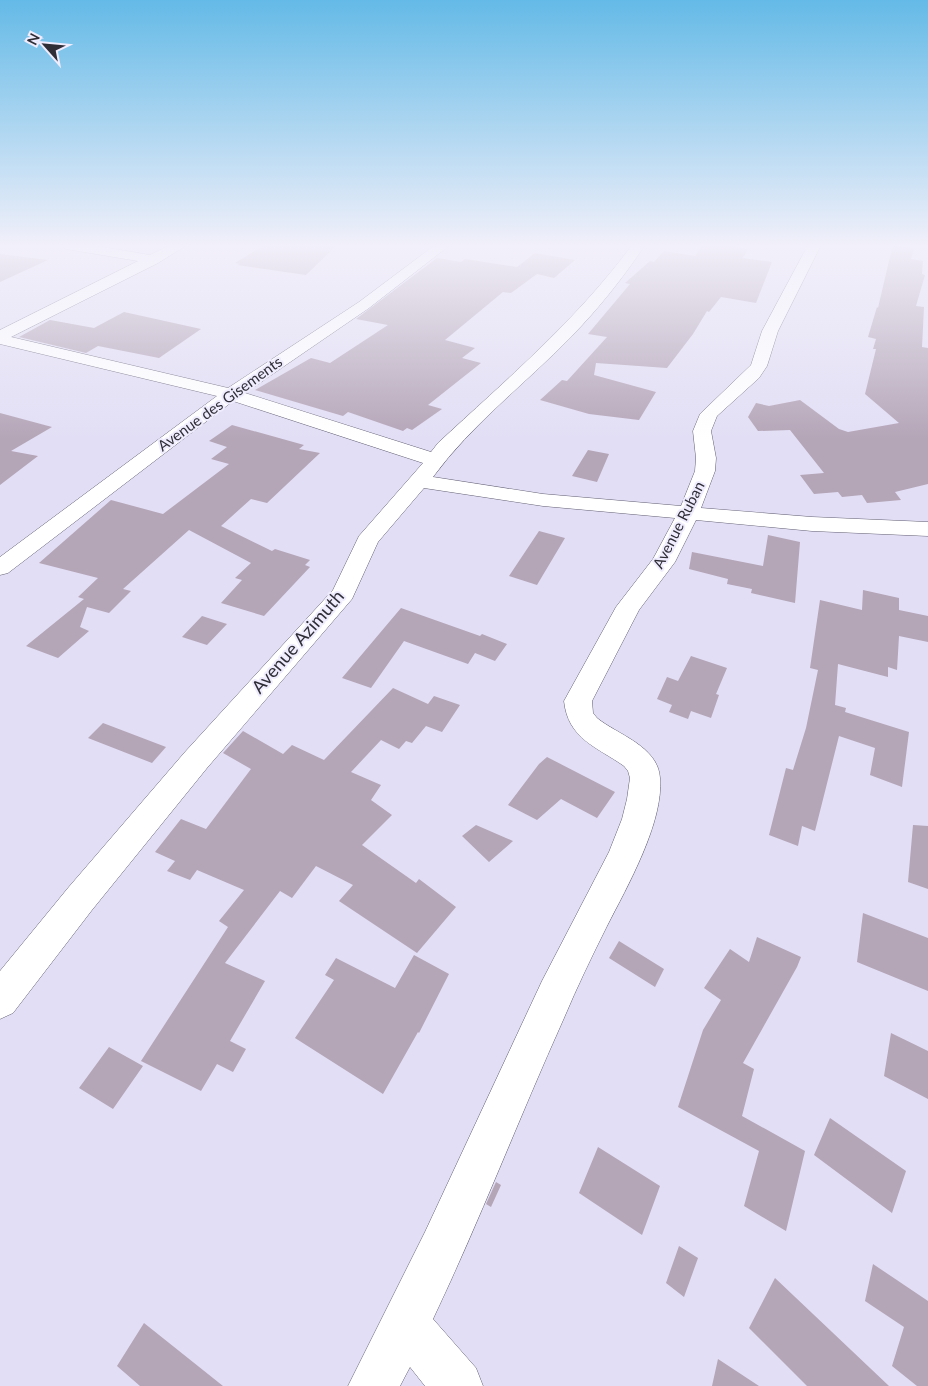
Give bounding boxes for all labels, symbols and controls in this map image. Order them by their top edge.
north arrow [20,20,70,70]
text: N [23,30,43,48]
street label: Avenue des Gisements [154,352,285,454]
street label: Avenue Ruban [648,478,708,571]
street label: Avenue Azimuth [246,585,348,697]

